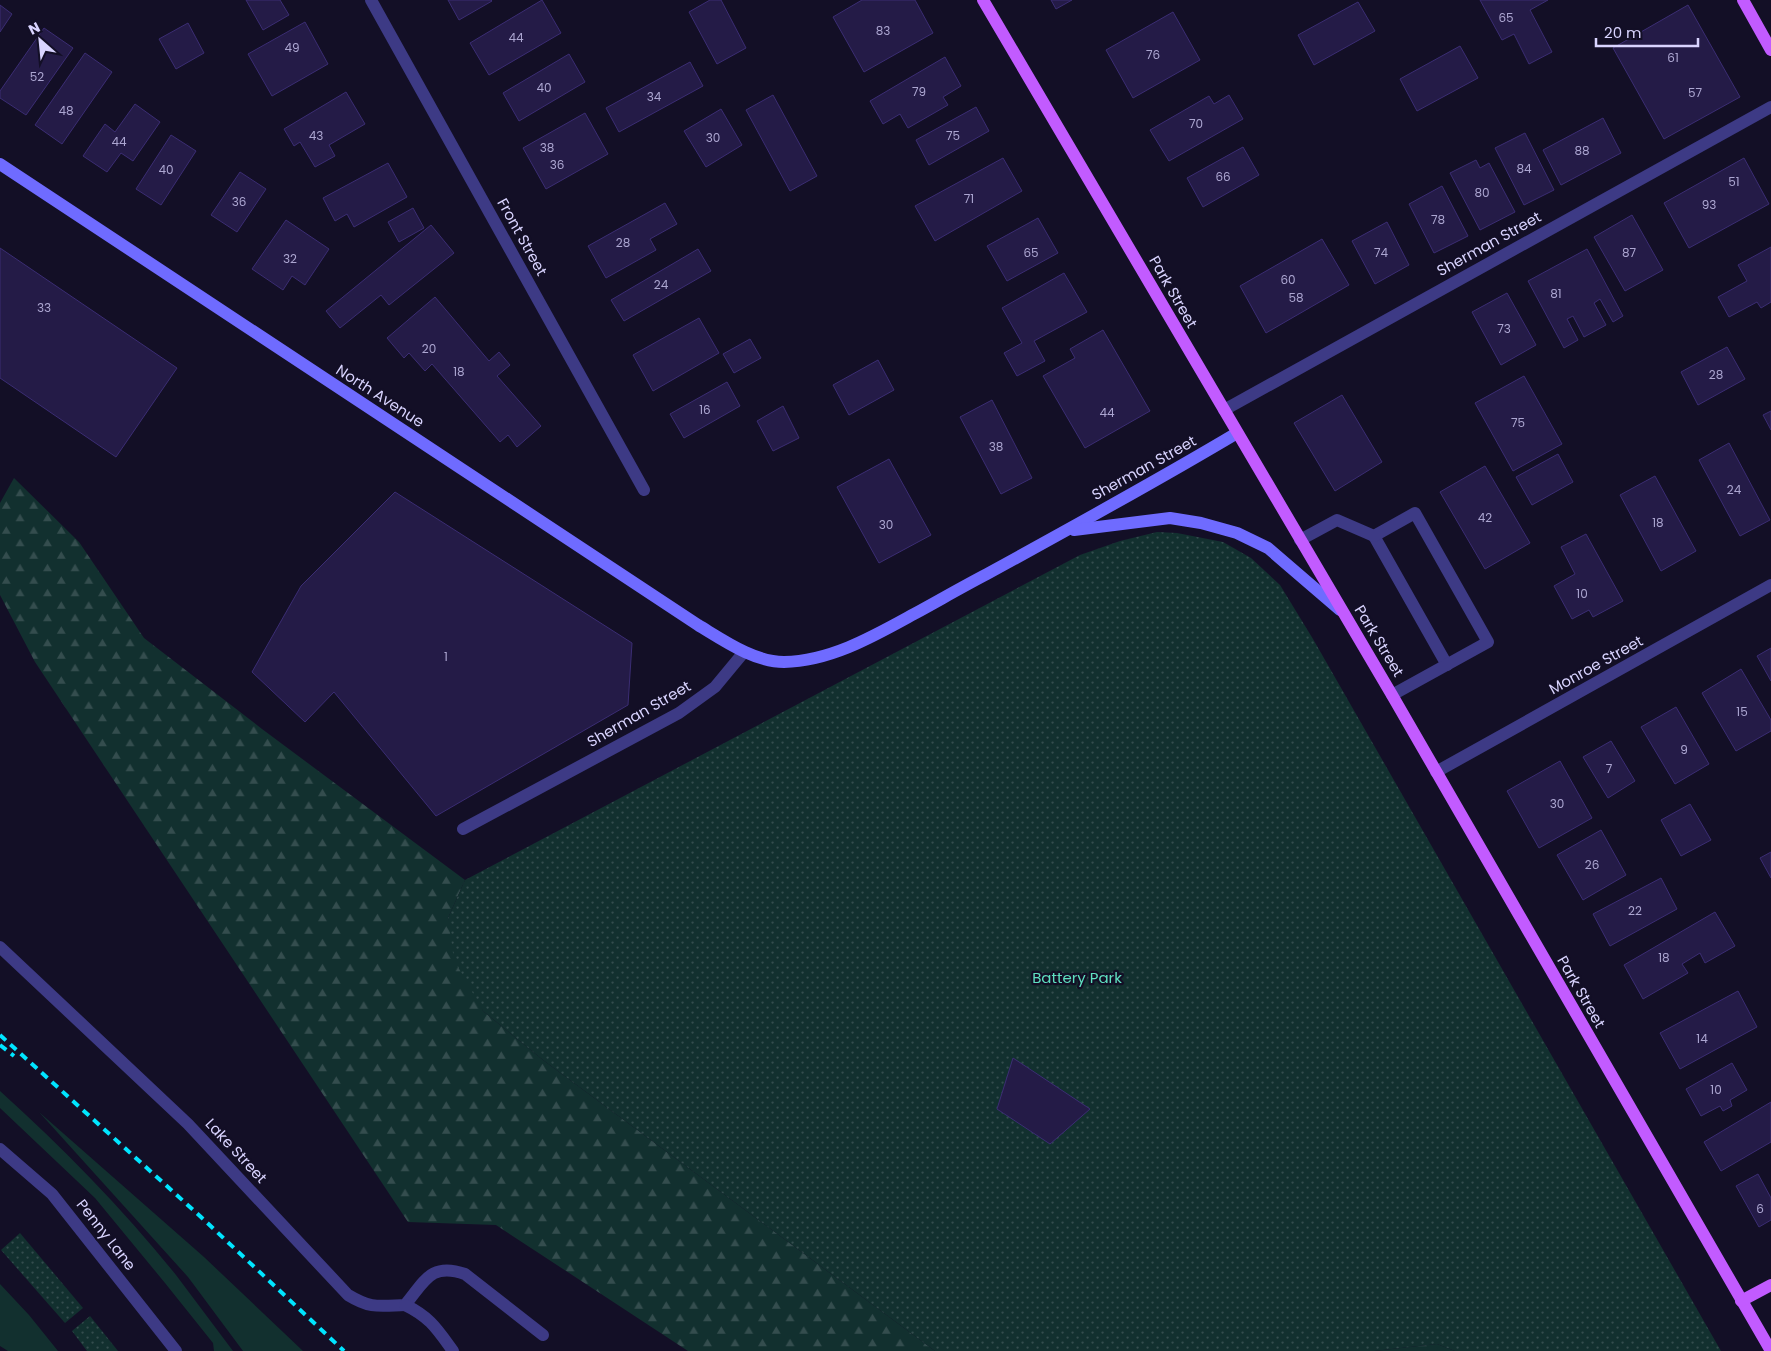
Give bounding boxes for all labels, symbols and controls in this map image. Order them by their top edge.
house number: 65 [1498,9,1514,26]
north arrow [15,15,65,65]
scale bar [1596,15,1698,47]
text: N [25,17,43,40]
house number: 83 [876,22,890,39]
text: 20 m [1604,22,1642,43]
house number: 44 [508,29,524,46]
house number: 49 [284,39,300,56]
house number: 76 [1146,46,1160,63]
house number: 61 [1667,49,1679,66]
house number: 52 [30,68,44,85]
house number: 40 [536,79,552,96]
house number: 79 [912,83,926,100]
house number: 57 [1688,84,1702,101]
house number: 34 [647,88,662,105]
house number: 48 [58,102,74,119]
house number: 70 [1189,115,1203,132]
house number: 43 [309,127,323,144]
house number: 75 [946,127,960,144]
house number: 30 [706,129,720,146]
house number: 44 [111,133,127,150]
house number: 38 [540,139,554,156]
house number: 88 [1574,142,1590,159]
house number: 36 [550,156,564,173]
house number: 84 [1516,160,1532,177]
house number: 40 [158,161,174,178]
house number: 66 [1215,168,1231,185]
house number: 51 [1728,173,1740,190]
house number: 80 [1474,184,1490,201]
house number: 71 [964,190,974,207]
house number: 36 [232,193,246,210]
street label: Front Street [492,194,552,279]
house number: 93 [1702,196,1716,213]
street label: Sherman Street [1433,206,1545,281]
house number: 78 [1431,211,1445,228]
house number: 28 [616,234,630,251]
house number: 65 [1023,244,1039,261]
house number: 74 [1374,244,1388,261]
house number: 87 [1622,244,1637,261]
house number: 32 [283,250,297,267]
street label: Park Street [1144,252,1203,332]
house number: 60 [1280,271,1296,288]
house number: 24 [654,276,669,293]
house number: 81 [1550,285,1562,302]
house number: 58 [1288,289,1304,306]
house number: 33 [37,299,51,316]
house number: 73 [1497,320,1511,337]
house number: 20 [422,340,436,357]
street label: North Avenue [332,359,428,432]
house number: 18 [453,363,465,380]
house number: 28 [1709,366,1723,383]
house number: 16 [699,401,711,418]
house number: 44 [1099,404,1115,421]
house number: 75 [1511,414,1525,431]
street label: Sherman Street [1088,430,1200,505]
house number: 38 [989,438,1003,455]
house number: 24 [1727,481,1742,498]
house number: 42 [1478,509,1492,526]
house number: 18 [1652,514,1664,531]
house number: 30 [879,516,893,533]
house number: 10 [1576,585,1588,602]
street label: Park Street [1350,601,1409,680]
street label: Monroe Street [1545,630,1647,699]
house number: 1 [444,648,448,665]
street label: Sherman Street [583,675,694,752]
house number: 15 [1736,703,1748,720]
house number: 9 [1680,741,1688,758]
house number: 7 [1606,760,1613,777]
house number: 30 [1550,795,1564,812]
house number: 26 [1585,856,1599,873]
house number: 22 [1628,902,1642,919]
house number: 18 [1658,949,1670,966]
street label: Park Street [1552,952,1611,1032]
park label: Battery Park [1032,967,1122,988]
house number: 14 [1696,1030,1708,1047]
house number: 10 [1710,1081,1722,1098]
street label: Lake Street [201,1114,272,1188]
street label: Penny Lane [72,1195,141,1275]
house number: 6 [1756,1200,1764,1217]

